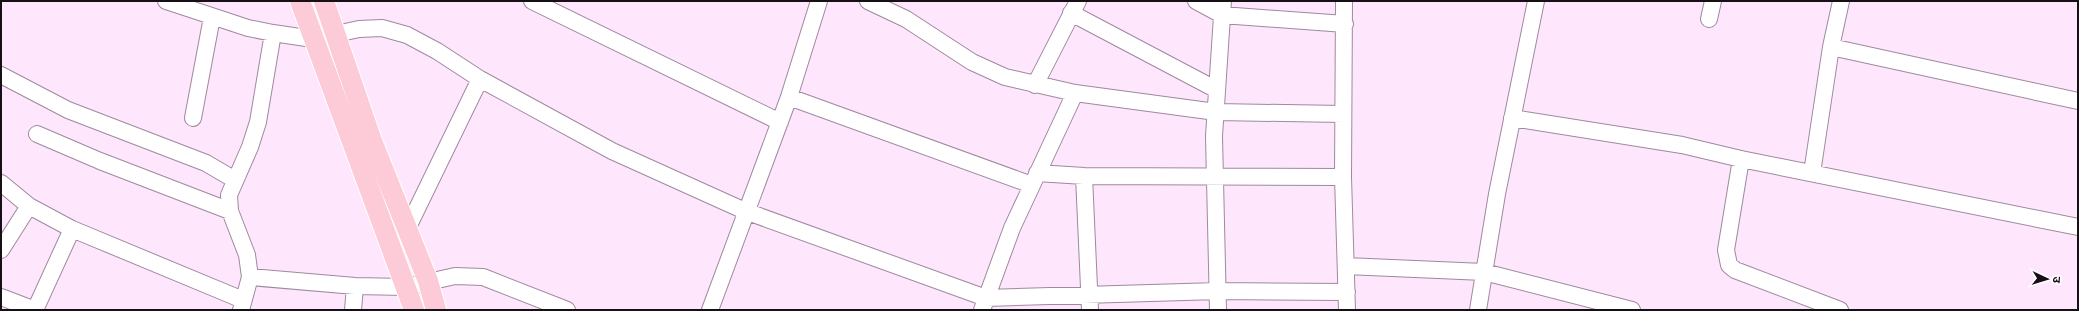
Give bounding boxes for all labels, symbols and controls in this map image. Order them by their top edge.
north arrow [2027,259,2067,299]
text: उ [2050,276,2063,284]

